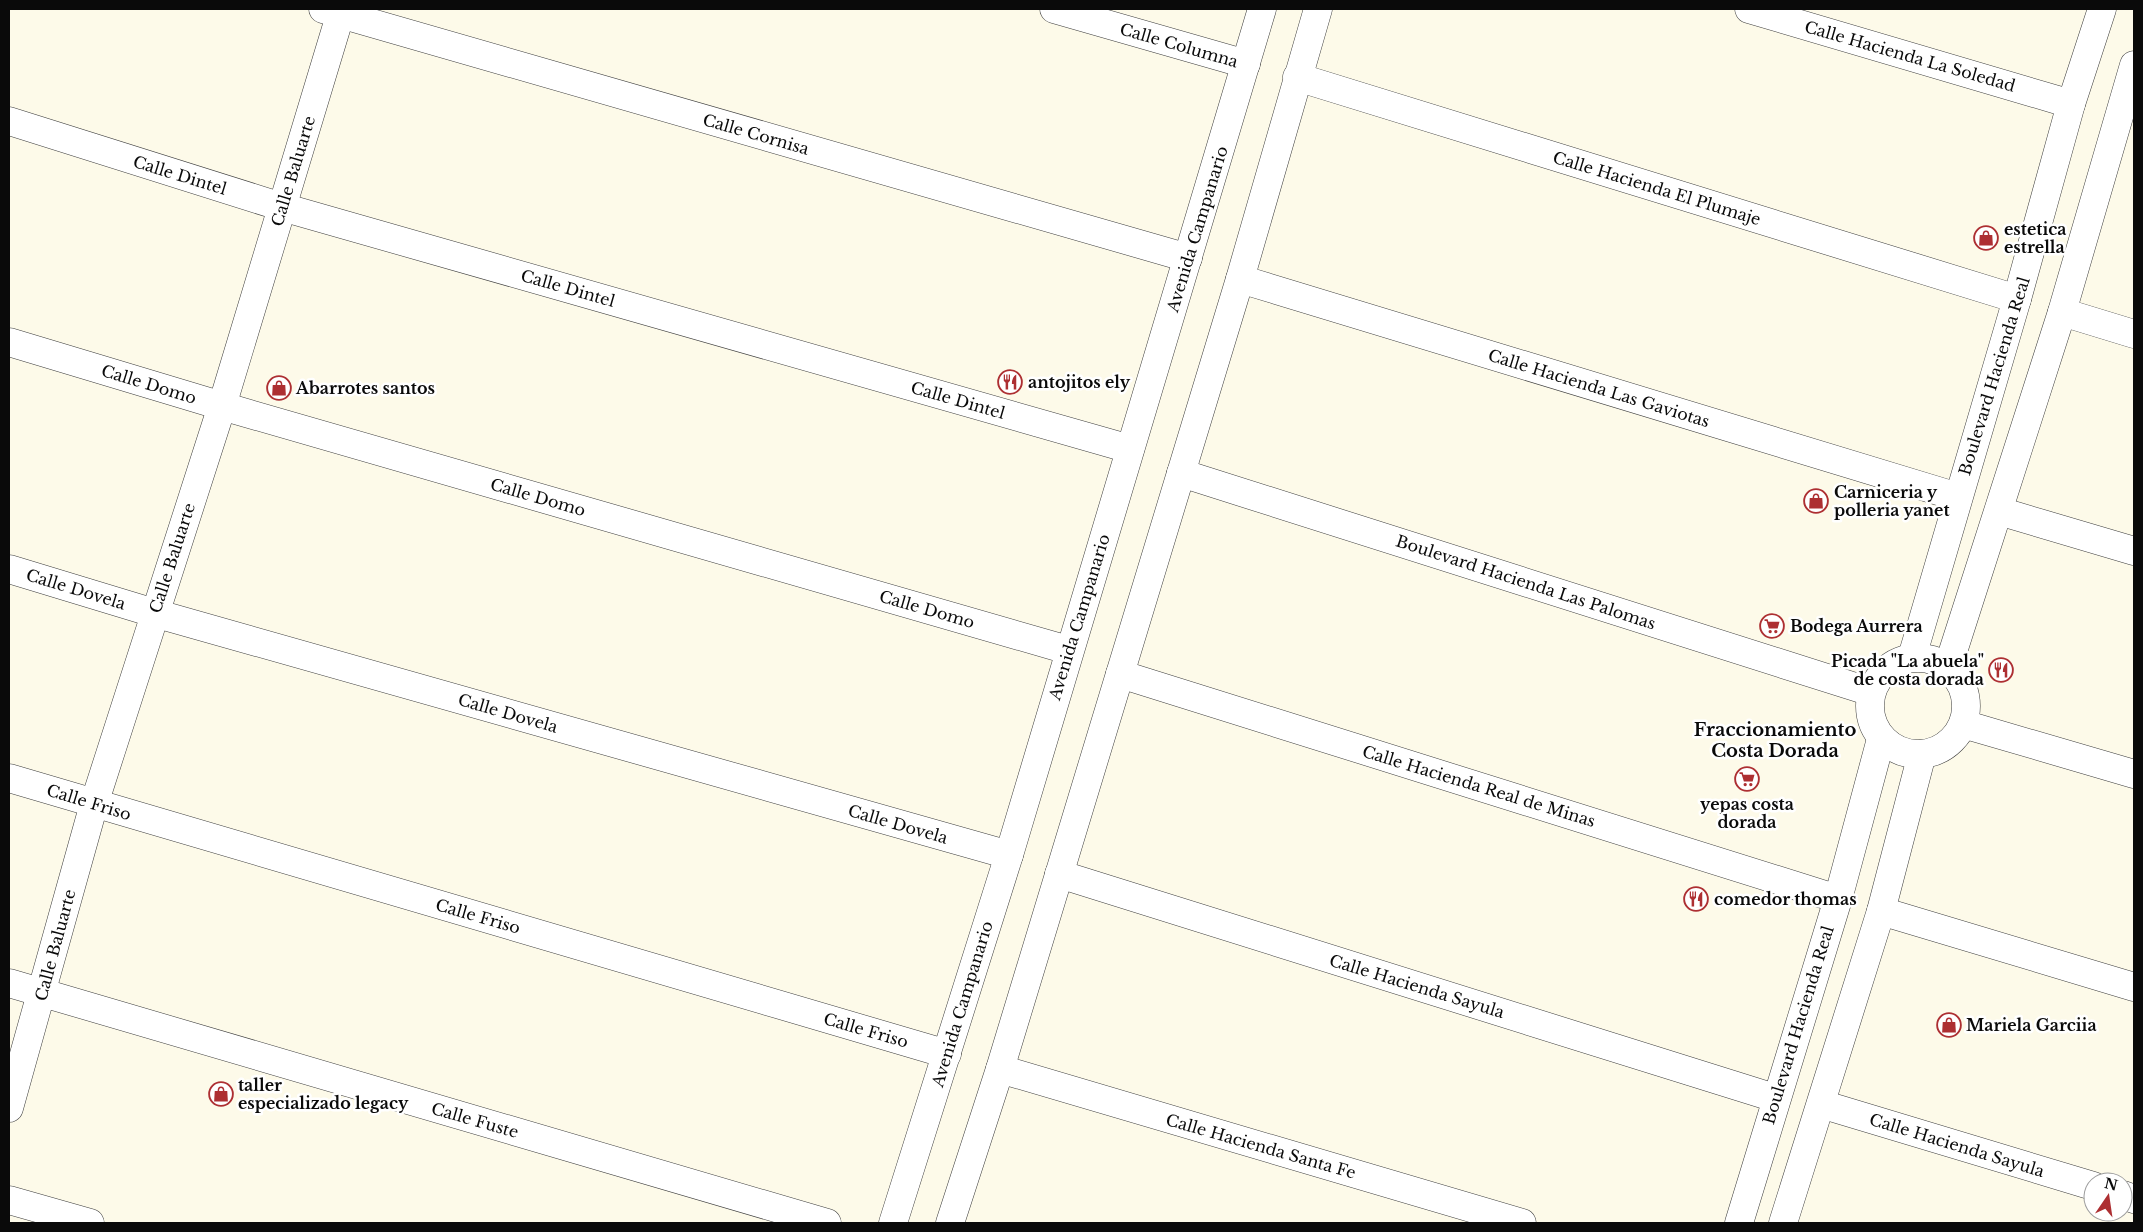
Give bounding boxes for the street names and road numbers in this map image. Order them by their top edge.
street label: Calle Hacienda La Soledad [1802,16,2018,96]
street label: Calle Columna [1118,19,1241,71]
street label: Calle Cornisa [701,109,811,159]
street label: Calle Baluarte [267,113,319,229]
street label: Avenida Campanario [1162,144,1232,315]
street label: Calle Hacienda El Plumaje [1551,147,1763,229]
street label: Calle Dintel [131,151,229,199]
street label: Calle Dintel [519,265,617,311]
street label: Boulevard Hacienda Real [1954,274,2034,478]
street label: Calle Hacienda Las Gaviotas [1486,345,1712,431]
street label: Calle Domo [99,360,199,408]
street label: Calle Dintel [909,377,1007,423]
street label: Calle Domo [488,474,588,520]
street label: Calle Baluarte [145,500,199,616]
street label: Boulevard Hacienda Las Palomas [1394,530,1658,634]
street label: Avenida Campanario [1044,532,1114,703]
street label: Calle Dovela [24,564,128,614]
street label: Calle Domo [877,586,977,632]
street label: Calle Dovela [456,689,560,737]
street label: Calle Hacienda Real de Minas [1360,741,1598,831]
street label: Calle Friso [44,780,134,824]
street label: Calle Dovela [846,800,950,848]
street label: Calle Baluarte [31,887,79,1003]
street label: Calle Friso [433,894,523,938]
street label: Avenida Campanario [927,919,997,1090]
street label: Boulevard Hacienda Real [1758,923,1838,1127]
street label: Calle Hacienda Sayula [1327,950,1507,1022]
street label: Calle Friso [821,1008,911,1052]
street label: Calle Fuste [429,1098,521,1142]
street label: Calle Hacienda Santa Fe [1164,1109,1358,1183]
street label: Calle Hacienda Sayula [1867,1109,2047,1181]

